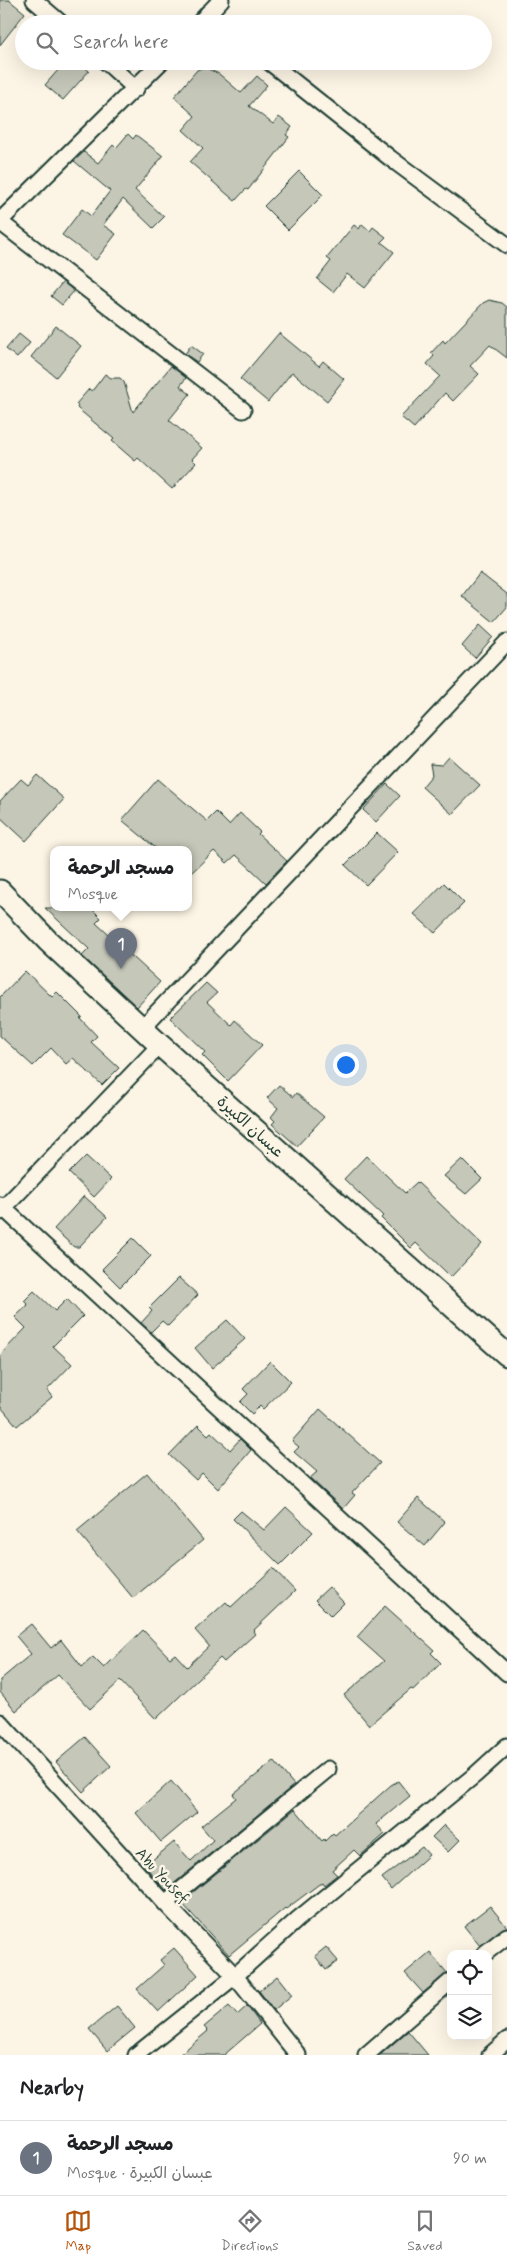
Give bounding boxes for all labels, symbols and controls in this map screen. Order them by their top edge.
search box [15,15,492,70]
icon: search [33,29,61,57]
text: Search here [73,30,169,55]
popup [50,846,192,911]
text: مسجد الرحمة [68,856,174,881]
text: Mosque [68,884,118,905]
pin: 1 [105,928,137,969]
your location [333,1052,359,1078]
street label: عبسان الكبيرة [212,1091,288,1163]
street label: Abu Yousef [130,1843,194,1909]
map controls [447,1950,492,2040]
button: locate [447,1950,492,1995]
button: layers [447,1995,492,2040]
text: Nearby [20,2074,84,2102]
text: مسجد الرحمة [67,2132,173,2157]
text: 1 [32,2148,40,2169]
text: 90 m [453,2148,487,2169]
text: Mosque · عبسان الكبيرة [67,2163,213,2184]
tab: Map [64,2207,92,2255]
tab: Directions [221,2207,279,2255]
tab: Saved [407,2207,443,2255]

